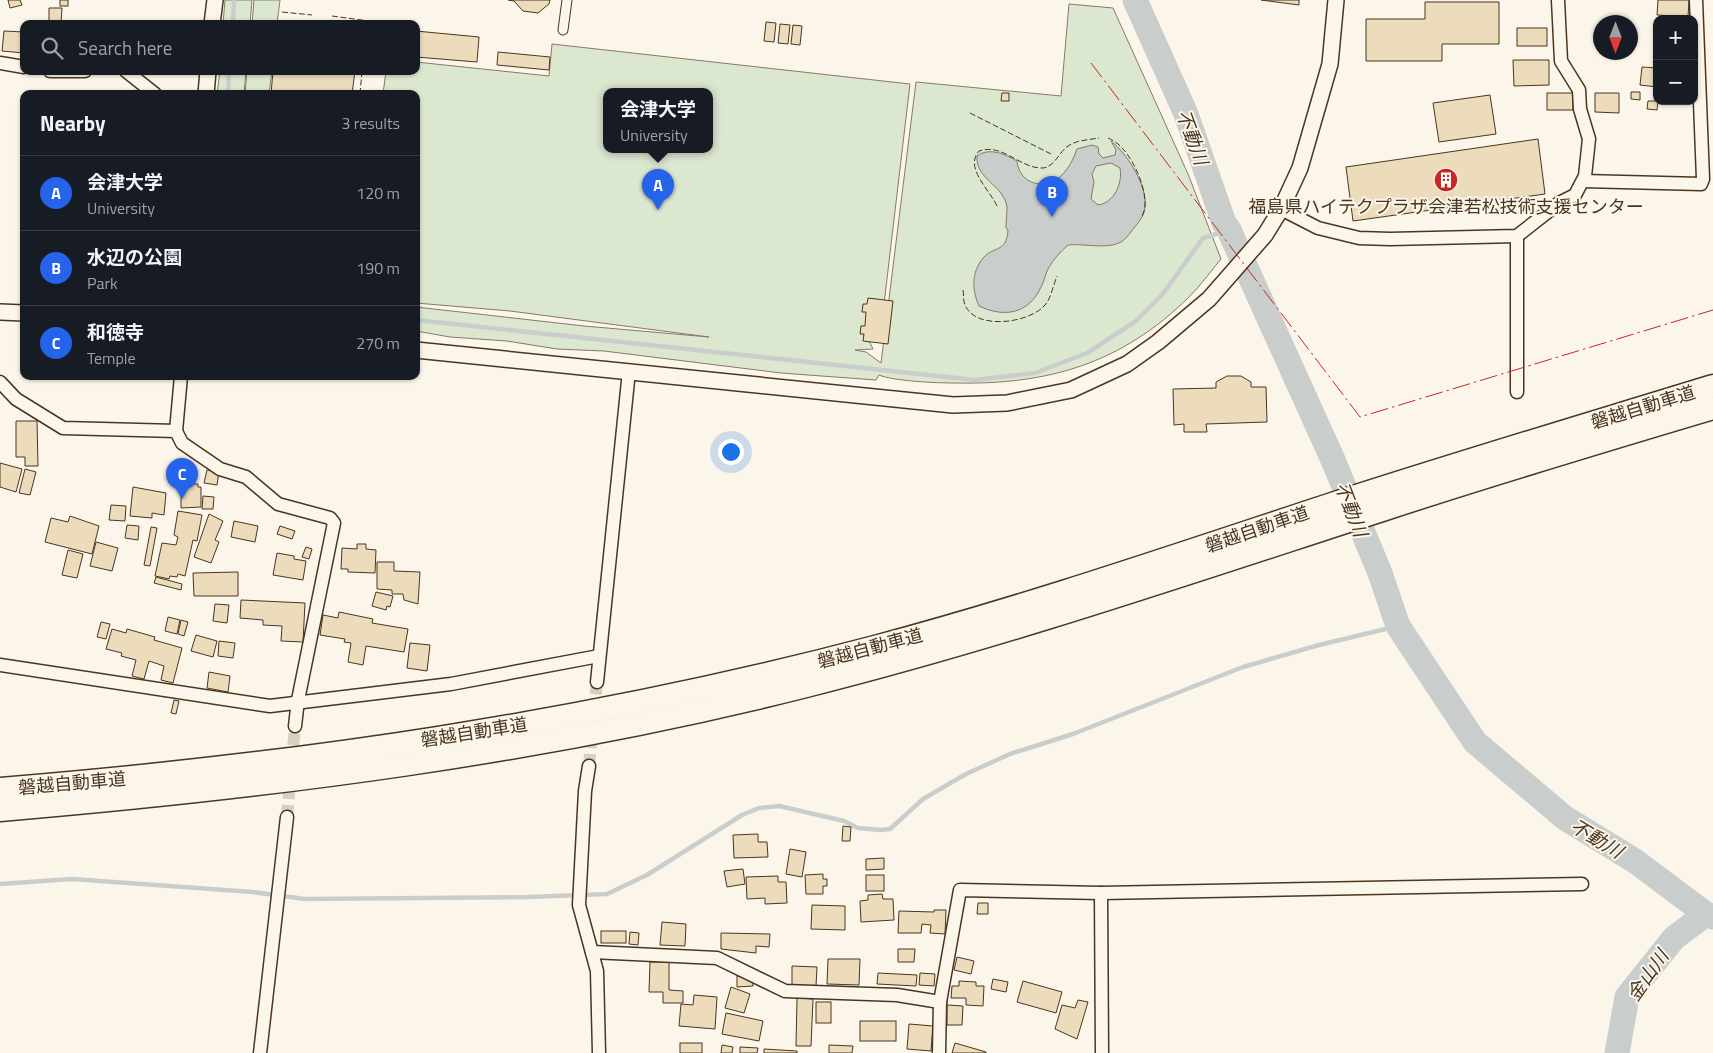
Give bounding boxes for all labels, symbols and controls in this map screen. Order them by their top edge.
north arrow [1593,15,1638,60]
map controls [1653,15,1698,105]
button: + [1653,15,1698,60]
search box [20,20,420,75]
text: Search here [78,33,172,62]
icon: search [38,34,66,62]
button: − [1653,60,1698,105]
popup [603,88,713,153]
text: 会津大学 [620,94,696,123]
water label: 不動川 [1170,105,1217,171]
text: Nearby [40,107,105,139]
text: 3 results [341,111,400,135]
text: University [620,123,688,147]
text: 会津大学 [87,167,163,196]
building icon: 福島県ハイテクプラザ会津若松技術支援センター [1433,167,1459,193]
pin: A [642,169,674,210]
pin: B [1036,176,1068,217]
text: A [51,181,61,205]
text: 120 m [356,181,400,205]
place label: 福島県ハイテクプラザ会津若松技術支援センター [1248,193,1644,220]
text: University [87,196,155,220]
text: 水辺の公園 [87,242,182,271]
text: B [51,256,61,280]
text: 190 m [356,256,400,280]
text: Park [87,271,118,295]
text: 和徳寺 [87,317,144,346]
text: C [52,331,60,355]
text: 270 m [356,331,400,355]
text: Temple [87,346,136,370]
street label: 磐越自動車道 [1587,378,1699,436]
your location [718,439,744,465]
pin: C [166,458,198,499]
water label: 不動川 [1328,477,1376,543]
street label: 磐越自動車道 [1202,499,1312,559]
street label: 磐越自動車道 [814,621,926,675]
street label: 磐越自動車道 [419,710,529,754]
street label: 磐越自動車道 [17,765,127,801]
water label: 不動川 [1565,811,1631,866]
water label: 金山川 [1619,942,1676,1007]

